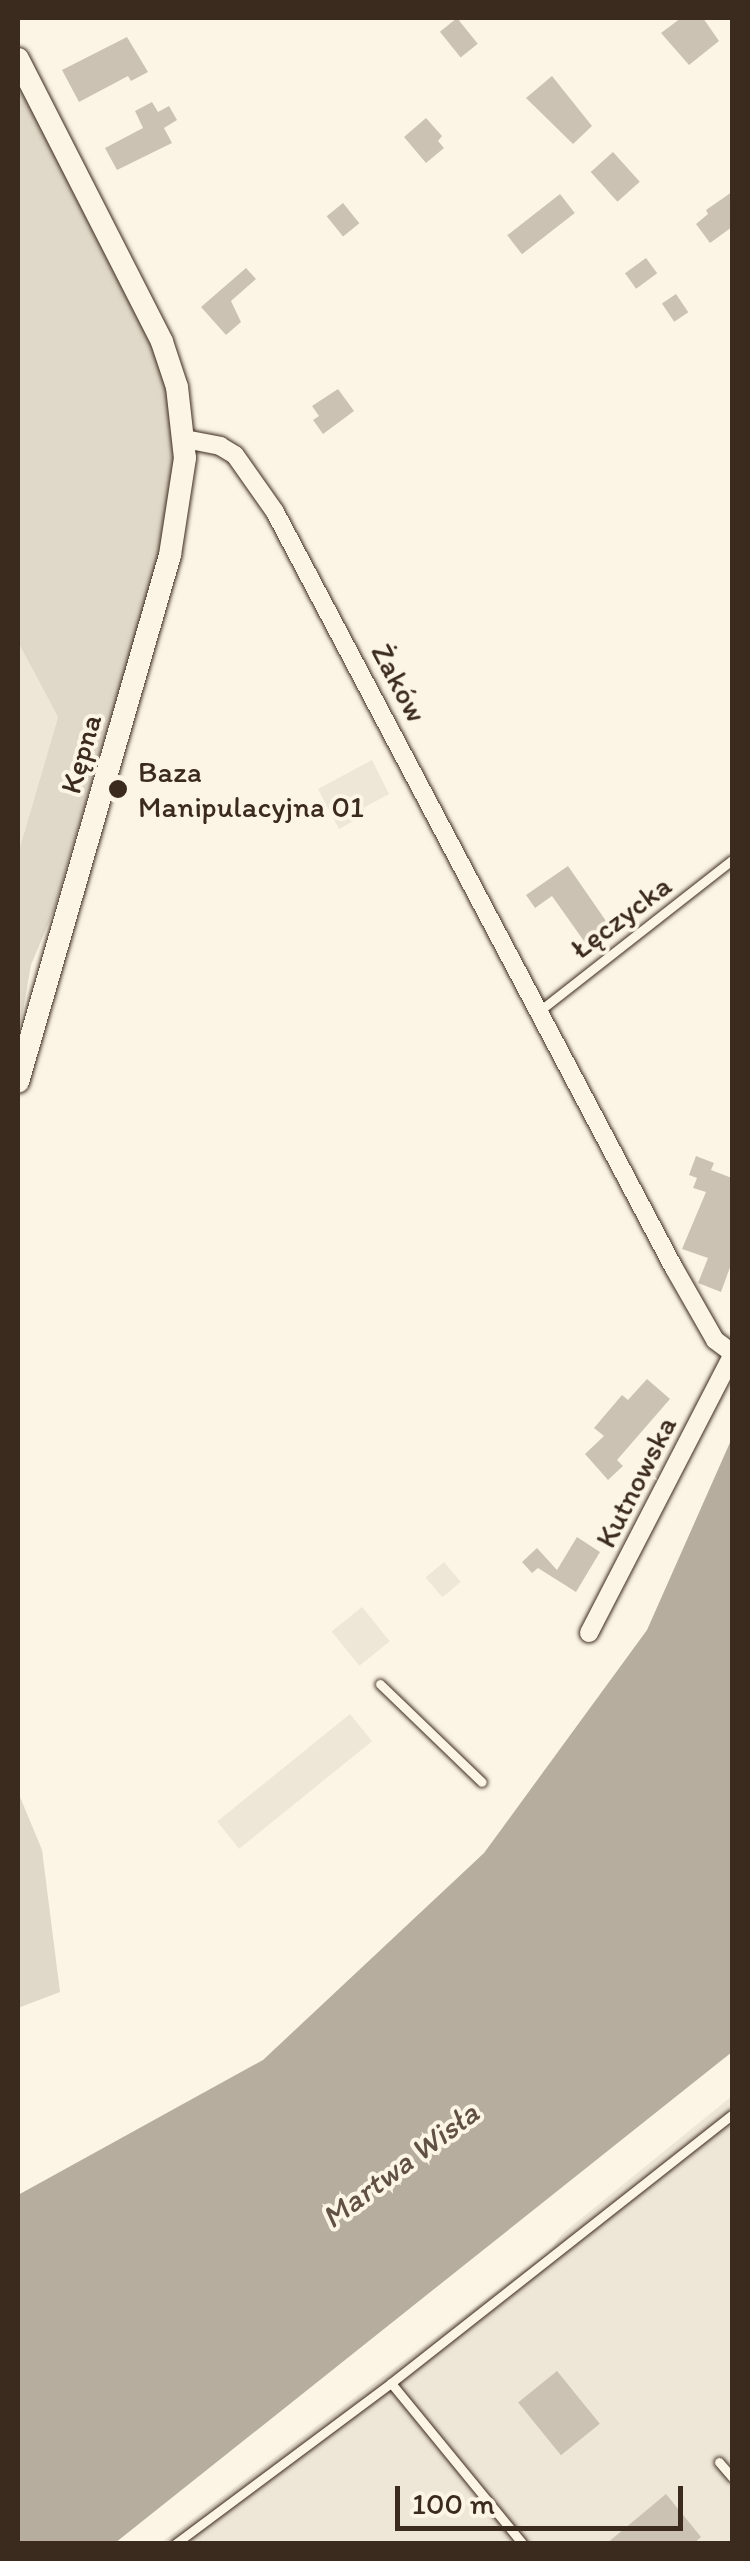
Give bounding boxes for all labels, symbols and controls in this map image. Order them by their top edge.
street label: Żaków [363,637,435,729]
street label: Kępna [53,710,109,798]
place label: Baza Manipulacyjna 01 [138,754,364,824]
marker: Baza Manipulacyjna 01 [107,778,129,800]
street label: Łęczycka [564,867,678,967]
street label: Kutnowska [588,1410,684,1554]
water label: Martwa Wisła [314,2094,486,2236]
scale bar [400,2466,688,2528]
text: 100 m [412,2485,495,2522]

